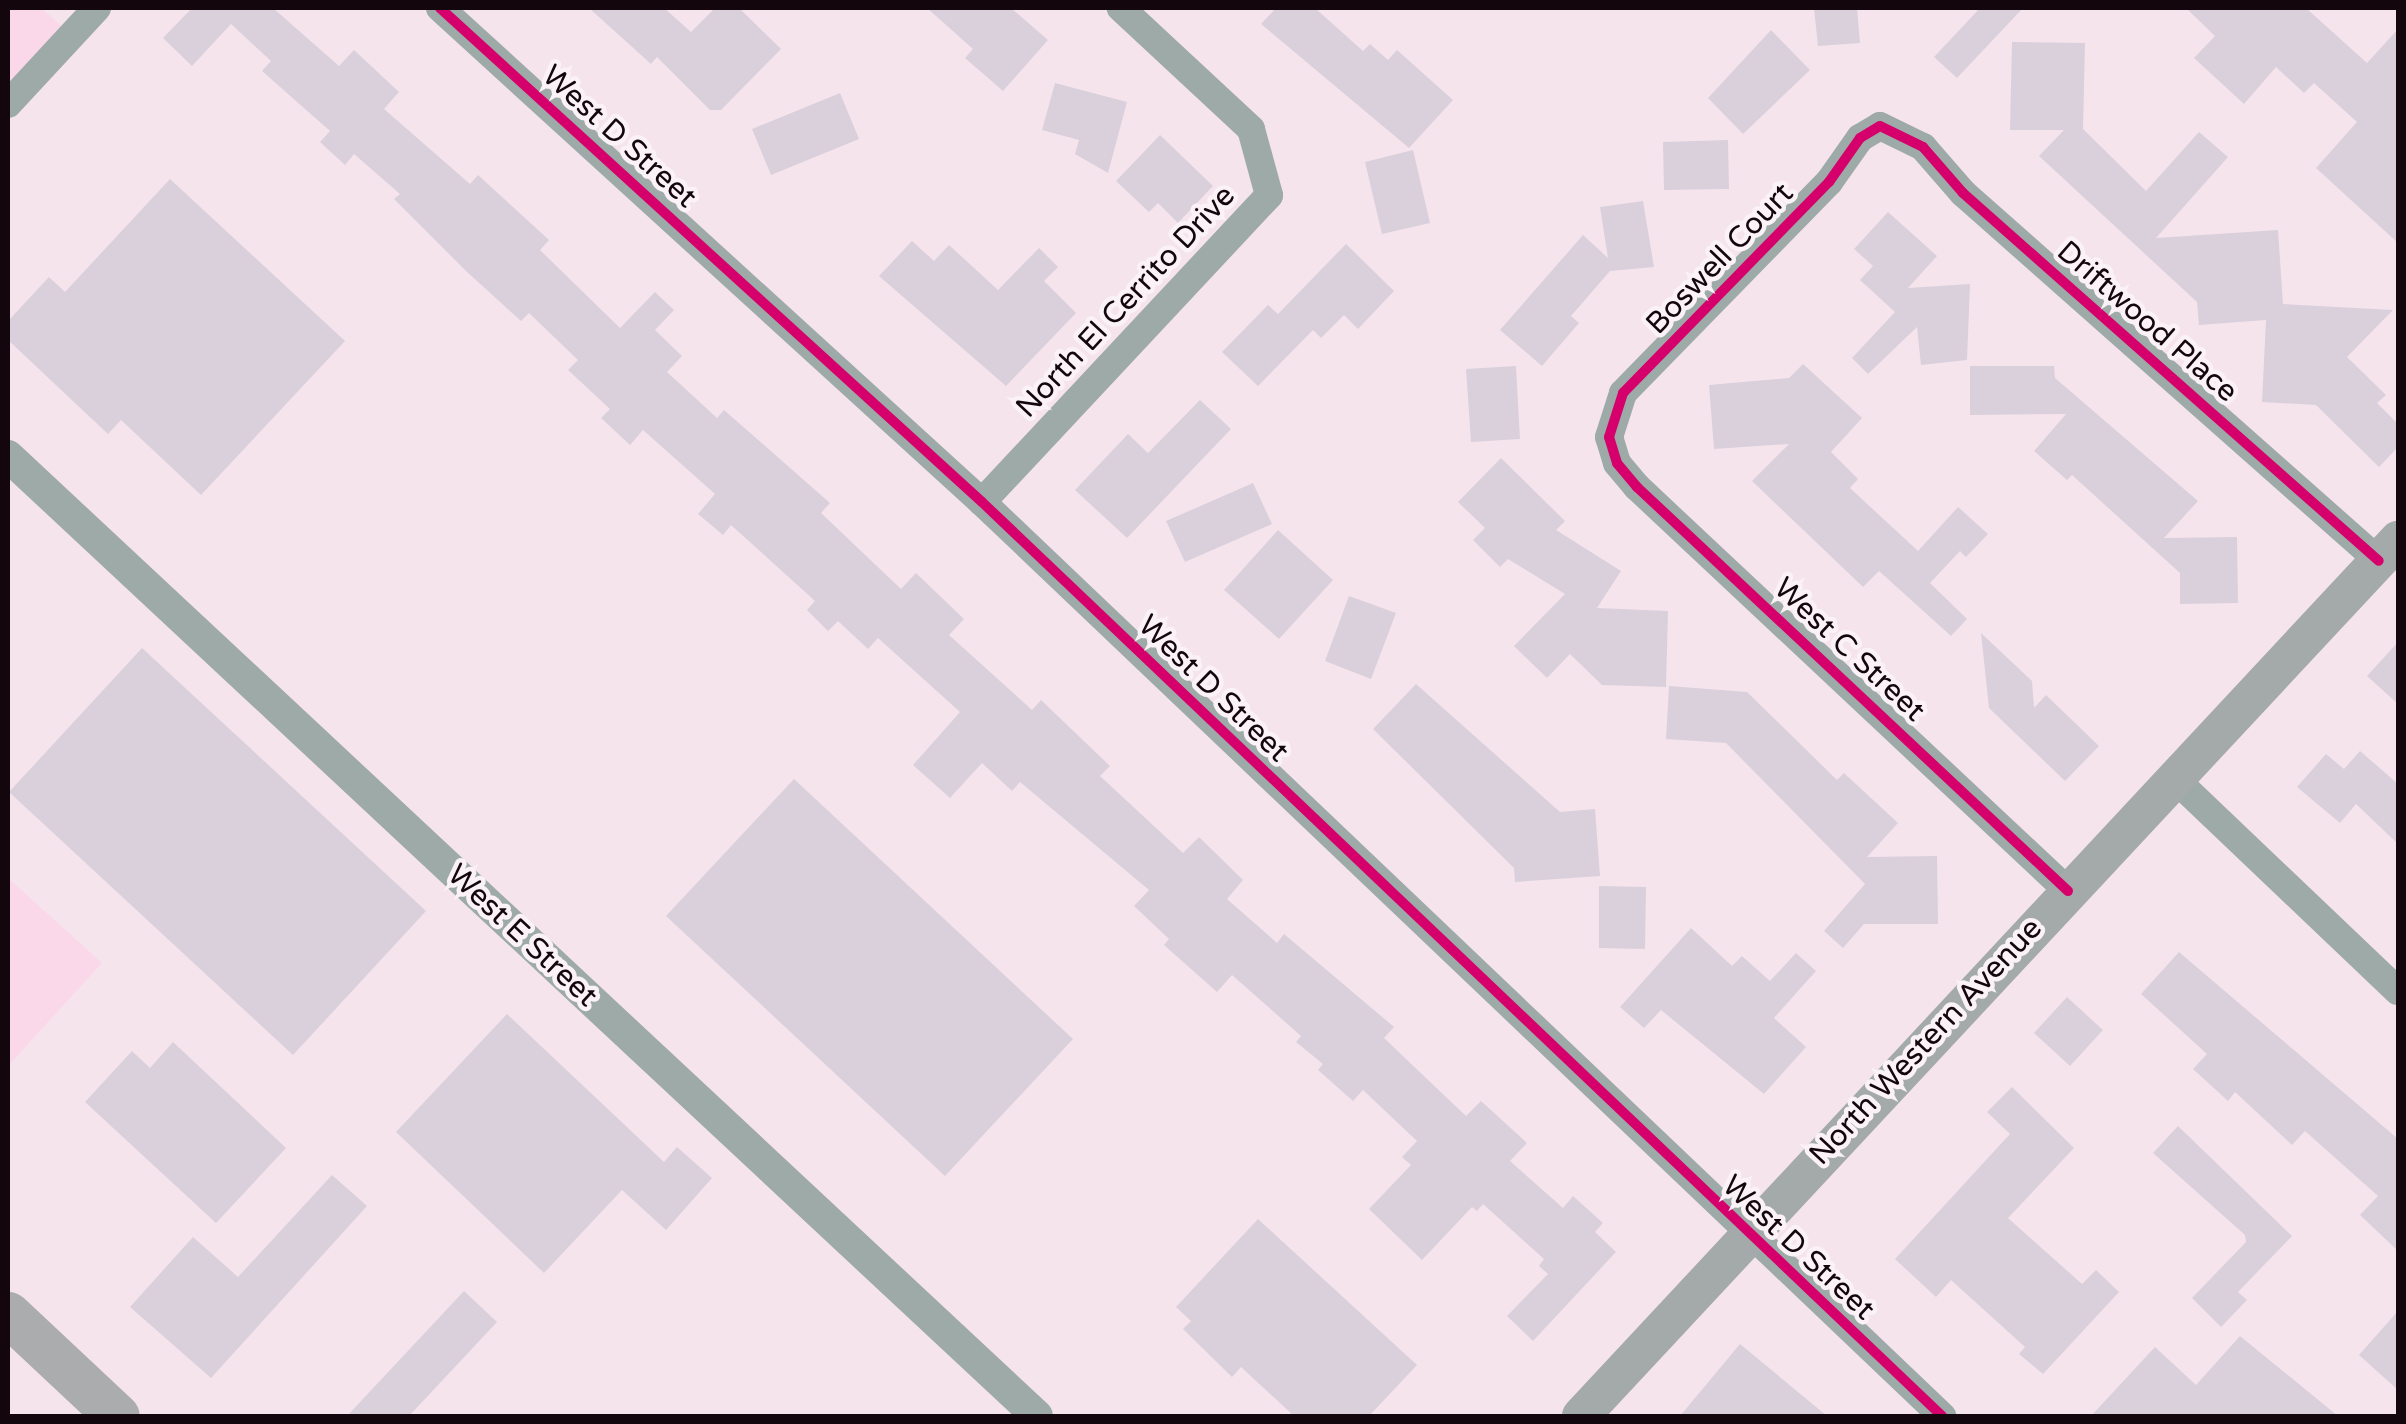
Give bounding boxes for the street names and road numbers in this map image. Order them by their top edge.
street label: West D Street [534,58,704,216]
street label: Boswell Court [1639,176,1801,342]
street label: North El Cerrito Drive [1009,178,1243,426]
street label: Driftwood Place [2049,234,2245,410]
street label: West C Street [1766,571,1932,729]
street label: West D Street [1130,608,1296,770]
street label: West E Street [439,857,605,1015]
street label: North Western Avenue [1802,911,2050,1173]
street label: West D Street [1714,1168,1882,1328]

